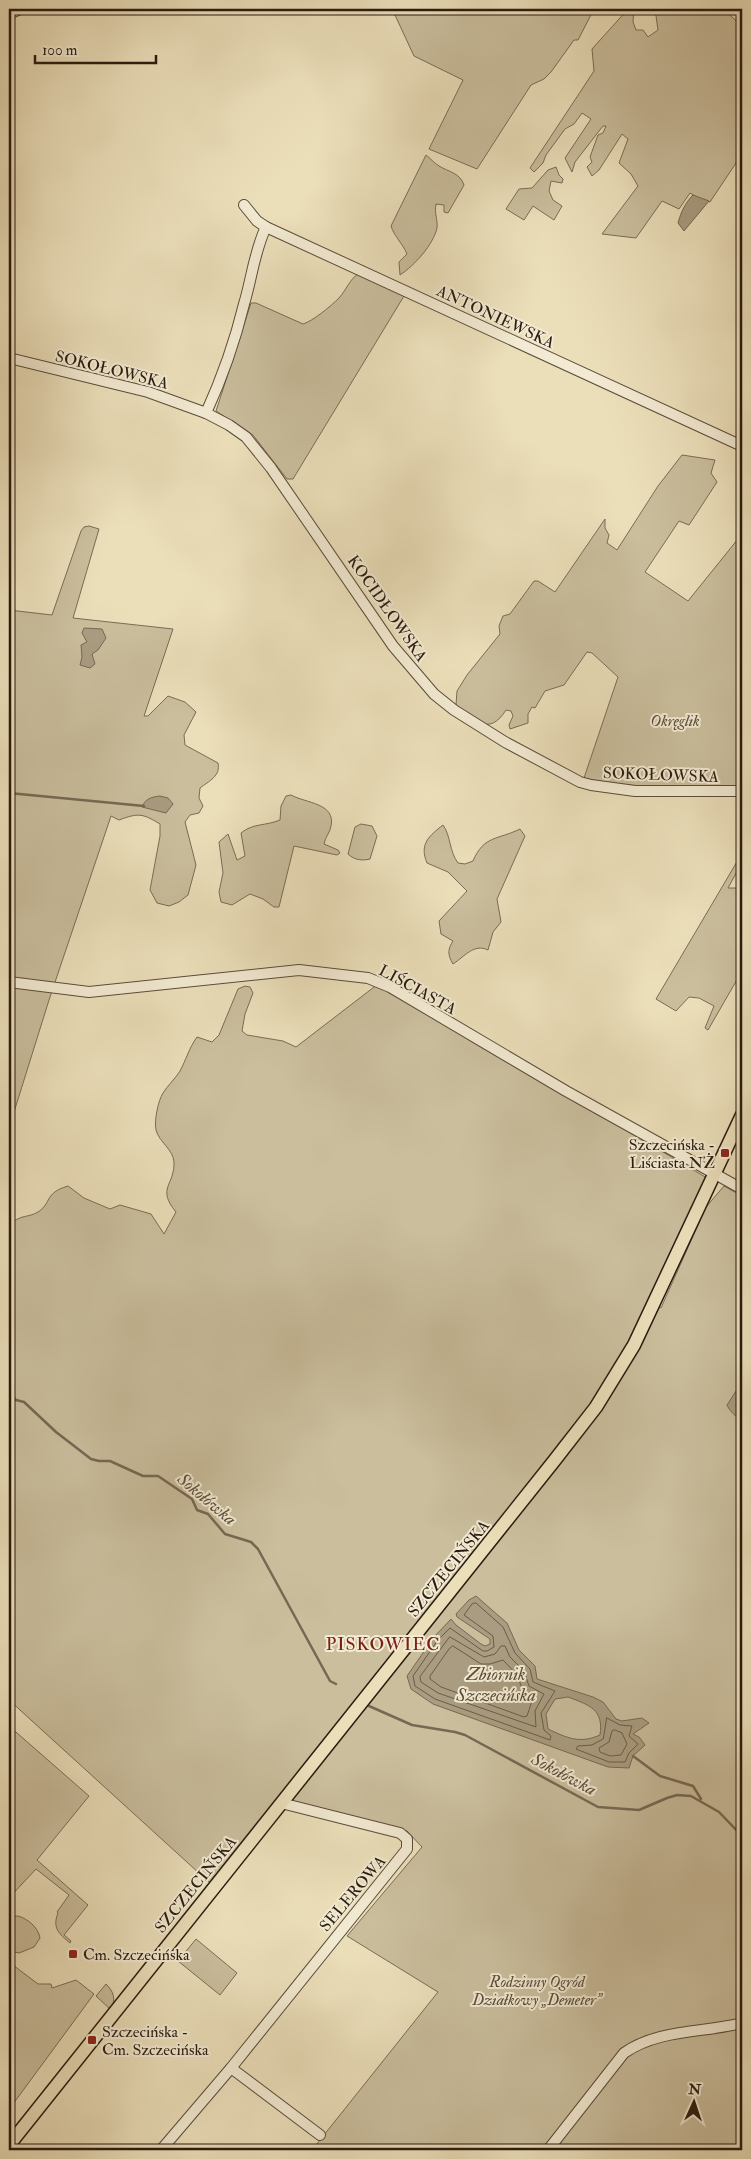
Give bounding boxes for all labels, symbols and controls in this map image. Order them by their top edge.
scale bar [35,32,156,64]
text: 100 m [42,41,78,60]
street label: ANTONIEWSKA [432,280,558,353]
street label: SOKOŁOWSKA [53,346,170,394]
street label: KOCIDŁOWSKA [343,551,431,666]
park label: Okręglik [650,711,700,731]
street label: SOKOŁOWSKA [603,763,719,787]
street label: LIŚCIASTA [375,960,460,1019]
place label: Szczecińska - Liściasta NŻ [629,1135,715,1173]
marker: Szczecińska - Liściasta NŻ [719,1147,731,1159]
water label: Sokołówka [172,1467,241,1531]
street label: SZCZECIŃSKA [404,1516,494,1621]
district label: PISKOWIEC [326,1633,440,1656]
water label: Zbiornik Szczecińska [455,1663,536,1707]
water label: Sokołówka [526,1747,600,1801]
street label: SZCZECIŃSKA [151,1832,241,1937]
street label: SELEROWA [315,1852,390,1936]
place label: Cm. Szczecińska [83,1945,190,1965]
marker: Cm. Szczecińska [67,1948,79,1960]
park label: Rodzinny Ogród Działkowy „Demeter” [471,1972,603,2010]
place label: Szczecińska - Cm. Szczecińska [102,2022,209,2060]
marker: Szczecińska - Cm. Szczecińska [86,2034,98,2046]
north arrow [668,2076,718,2126]
text: N [687,2081,702,2098]

